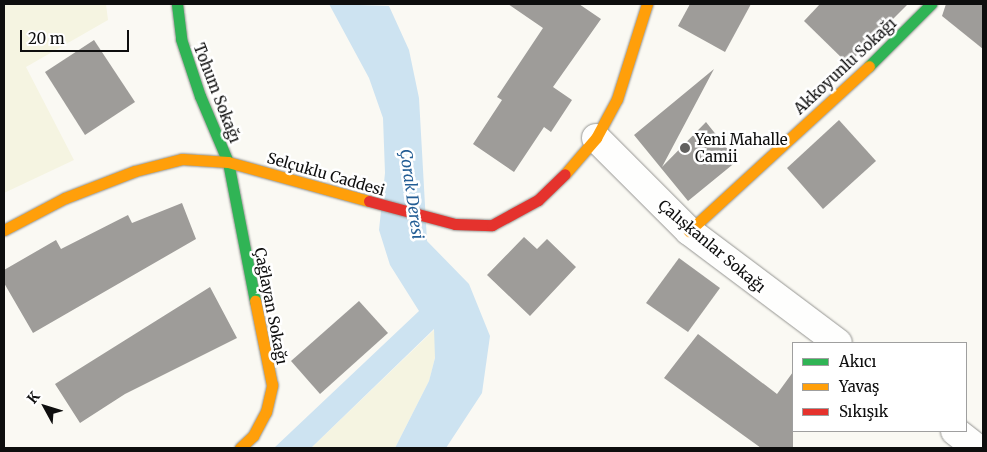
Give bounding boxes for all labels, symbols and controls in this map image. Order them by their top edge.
street label: Akkoyunlu Sokağı [790,14,900,118]
scale bar [22,20,131,52]
text: 20 m [28,29,65,48]
street label: Tohum Sokağı [190,41,244,145]
place label: Yeni Mahalle Camii [695,130,788,165]
marker: Yeni Mahalle Camii [679,142,691,154]
water label: Çorak Deresi [396,148,428,240]
street label: Selçuklu Caddesi [265,149,387,199]
street label: Çalışkanlar Sokağı [655,196,769,296]
street label: Çağlayan Sokağı [251,246,291,366]
legend [792,342,967,432]
text: Akıcı [839,352,876,371]
text: Yavaş [839,377,879,396]
north arrow [20,382,70,432]
text: K [23,388,44,407]
text: Sıkışık [839,402,888,421]

